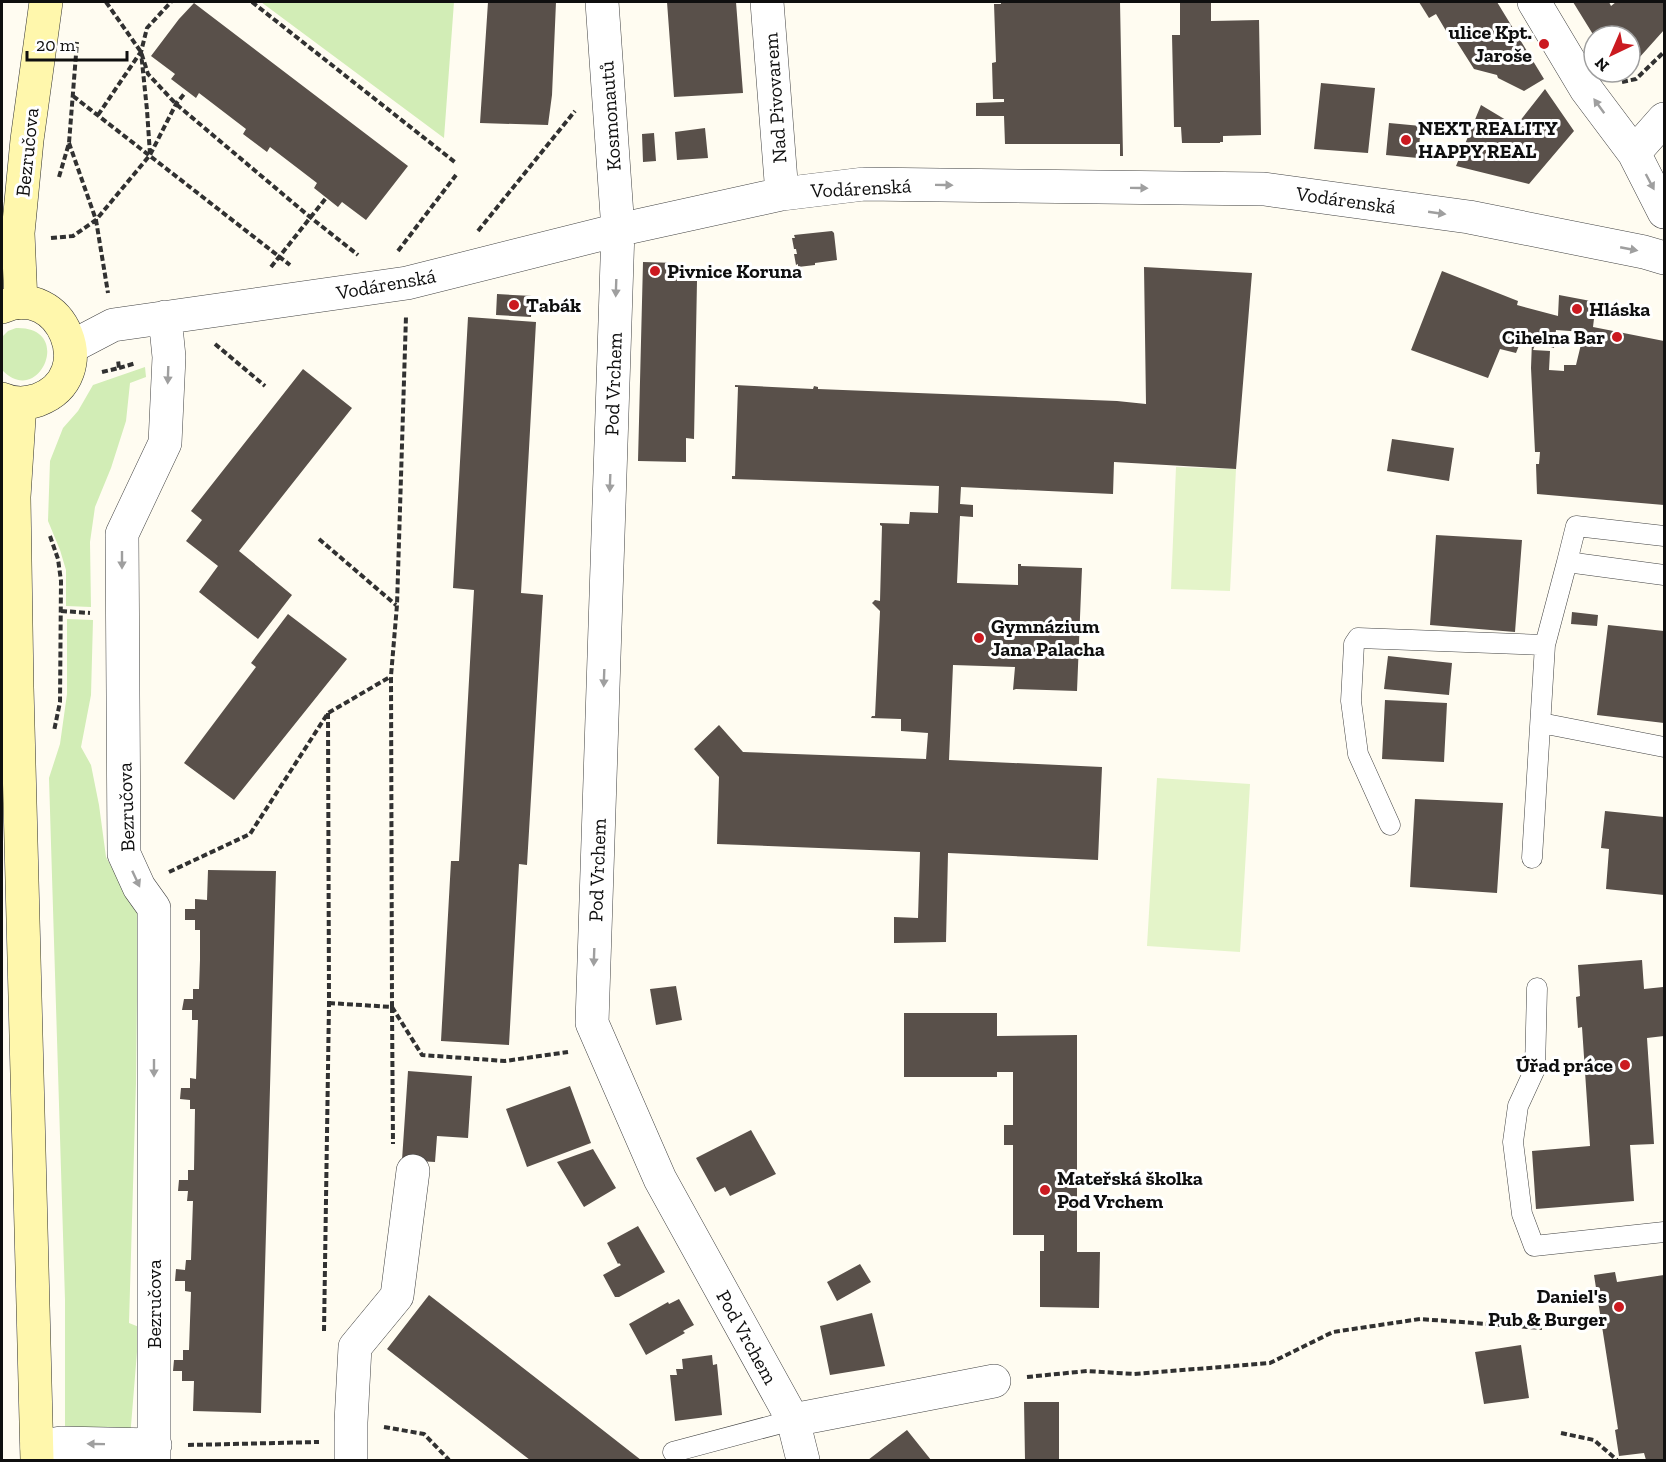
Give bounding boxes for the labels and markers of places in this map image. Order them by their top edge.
place label: ulice Kpt. Jaroše [1449,20,1532,67]
marker: ulice Kpt. Jaroše [1537,37,1551,51]
place label: NEXT REALITY HAPPY REAL [1418,116,1558,163]
marker: NEXT REALITY HAPPY REAL [1399,133,1413,147]
place label: Pivnice Koruna [667,259,802,283]
marker: Pivnice Koruna [648,264,662,278]
place label: Tabák [526,293,581,317]
place label: Hláska [1589,297,1650,321]
marker: Tabák [507,298,521,312]
marker: Hláska [1570,302,1584,316]
place label: Cihelna Bar [1502,325,1605,349]
marker: Cihelna Bar [1610,330,1624,344]
place label: Gymnázium Jana Palacha [991,614,1105,661]
marker: Gymnázium Jana Palacha [972,631,986,645]
place label: Úřad práce [1516,1053,1613,1077]
marker: Úřad práce [1618,1058,1632,1072]
place label: Mateřská školka Pod Vrchem [1057,1166,1203,1213]
marker: Mateřská školka Pod Vrchem [1038,1183,1052,1197]
place label: Daniel's Pub & Burger [1488,1284,1607,1331]
marker: Daniel's Pub & Burger [1612,1300,1626,1314]

